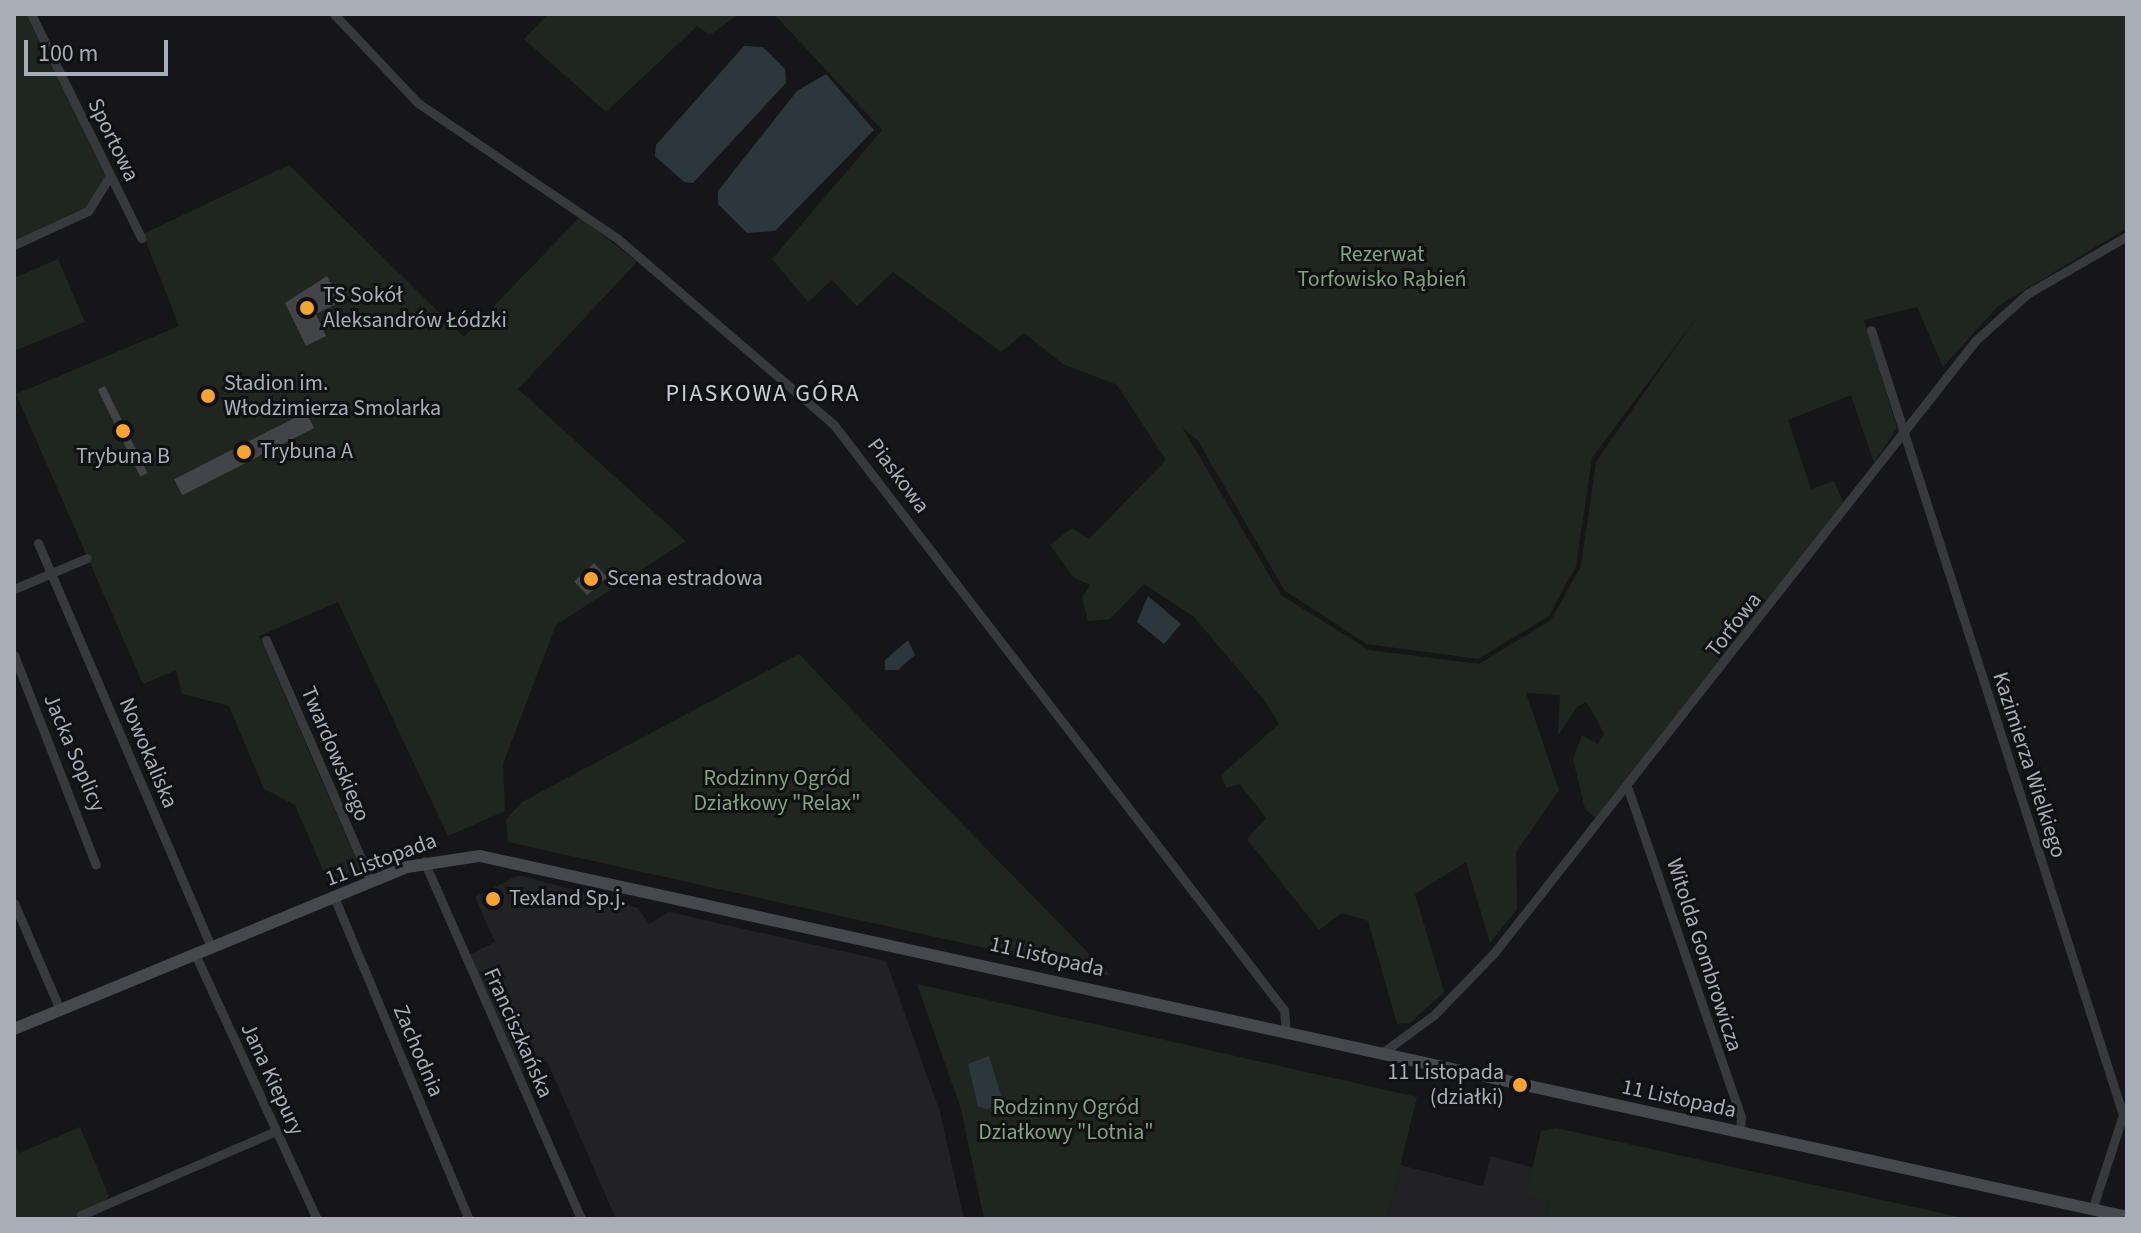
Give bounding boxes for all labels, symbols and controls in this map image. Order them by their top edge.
scale bar [28,24,172,74]
text: 100 m [38,36,98,71]
street label: Sportowa [82,94,144,186]
park label: Rezerwat Torfowisko Rąbień [1297,241,1467,292]
place label: TS Sokół Aleksandrów Łódzki [323,282,507,334]
marker: TS Sokół Aleksandrów Łódzki [298,299,316,317]
place label: Stadion im. Włodzimierza Smolarka [224,370,441,422]
district label: PIASKOWA GÓRA [666,380,860,408]
marker: Stadion im. Włodzimierza Smolarka [199,387,217,405]
marker: Trybuna B [114,422,132,440]
street label: Piaskowa [861,433,935,519]
place label: Trybuna A [260,439,353,465]
marker: Trybuna A [235,443,253,461]
place label: Trybuna B [76,444,170,470]
place label: Scena estradowa [607,566,763,592]
marker: Scena estradowa [582,570,600,588]
street label: Torfowa [1701,587,1767,663]
street label: Kazimierza Wielkiego [1986,669,2072,861]
street label: Twardowskiego [295,683,375,825]
street label: Jacka Soplicy [37,690,111,816]
street label: Nowokaliska [113,694,183,812]
park label: Rodzinny Ogród Działkowy "Relax" [693,765,861,816]
street label: 11 Listopada [322,828,440,892]
street label: Witolda Gombrowicza [1660,855,1748,1055]
place label: Texland Sp.j. [509,886,626,912]
marker: Texland Sp.j. [484,890,502,908]
street label: 11 Listopada [987,931,1107,983]
street label: Franciszkańska [478,964,558,1102]
street label: Zachodnia [387,1001,449,1101]
street label: Jana Kiepury [234,1019,310,1139]
place label: 11 Listopada (działki) [1387,1059,1504,1110]
street label: 11 Listopada [1619,1074,1739,1124]
marker: 11 Listopada (działki) [1511,1076,1529,1094]
park label: Rodzinny Ogród Działkowy "Lotnia" [978,1094,1154,1146]

